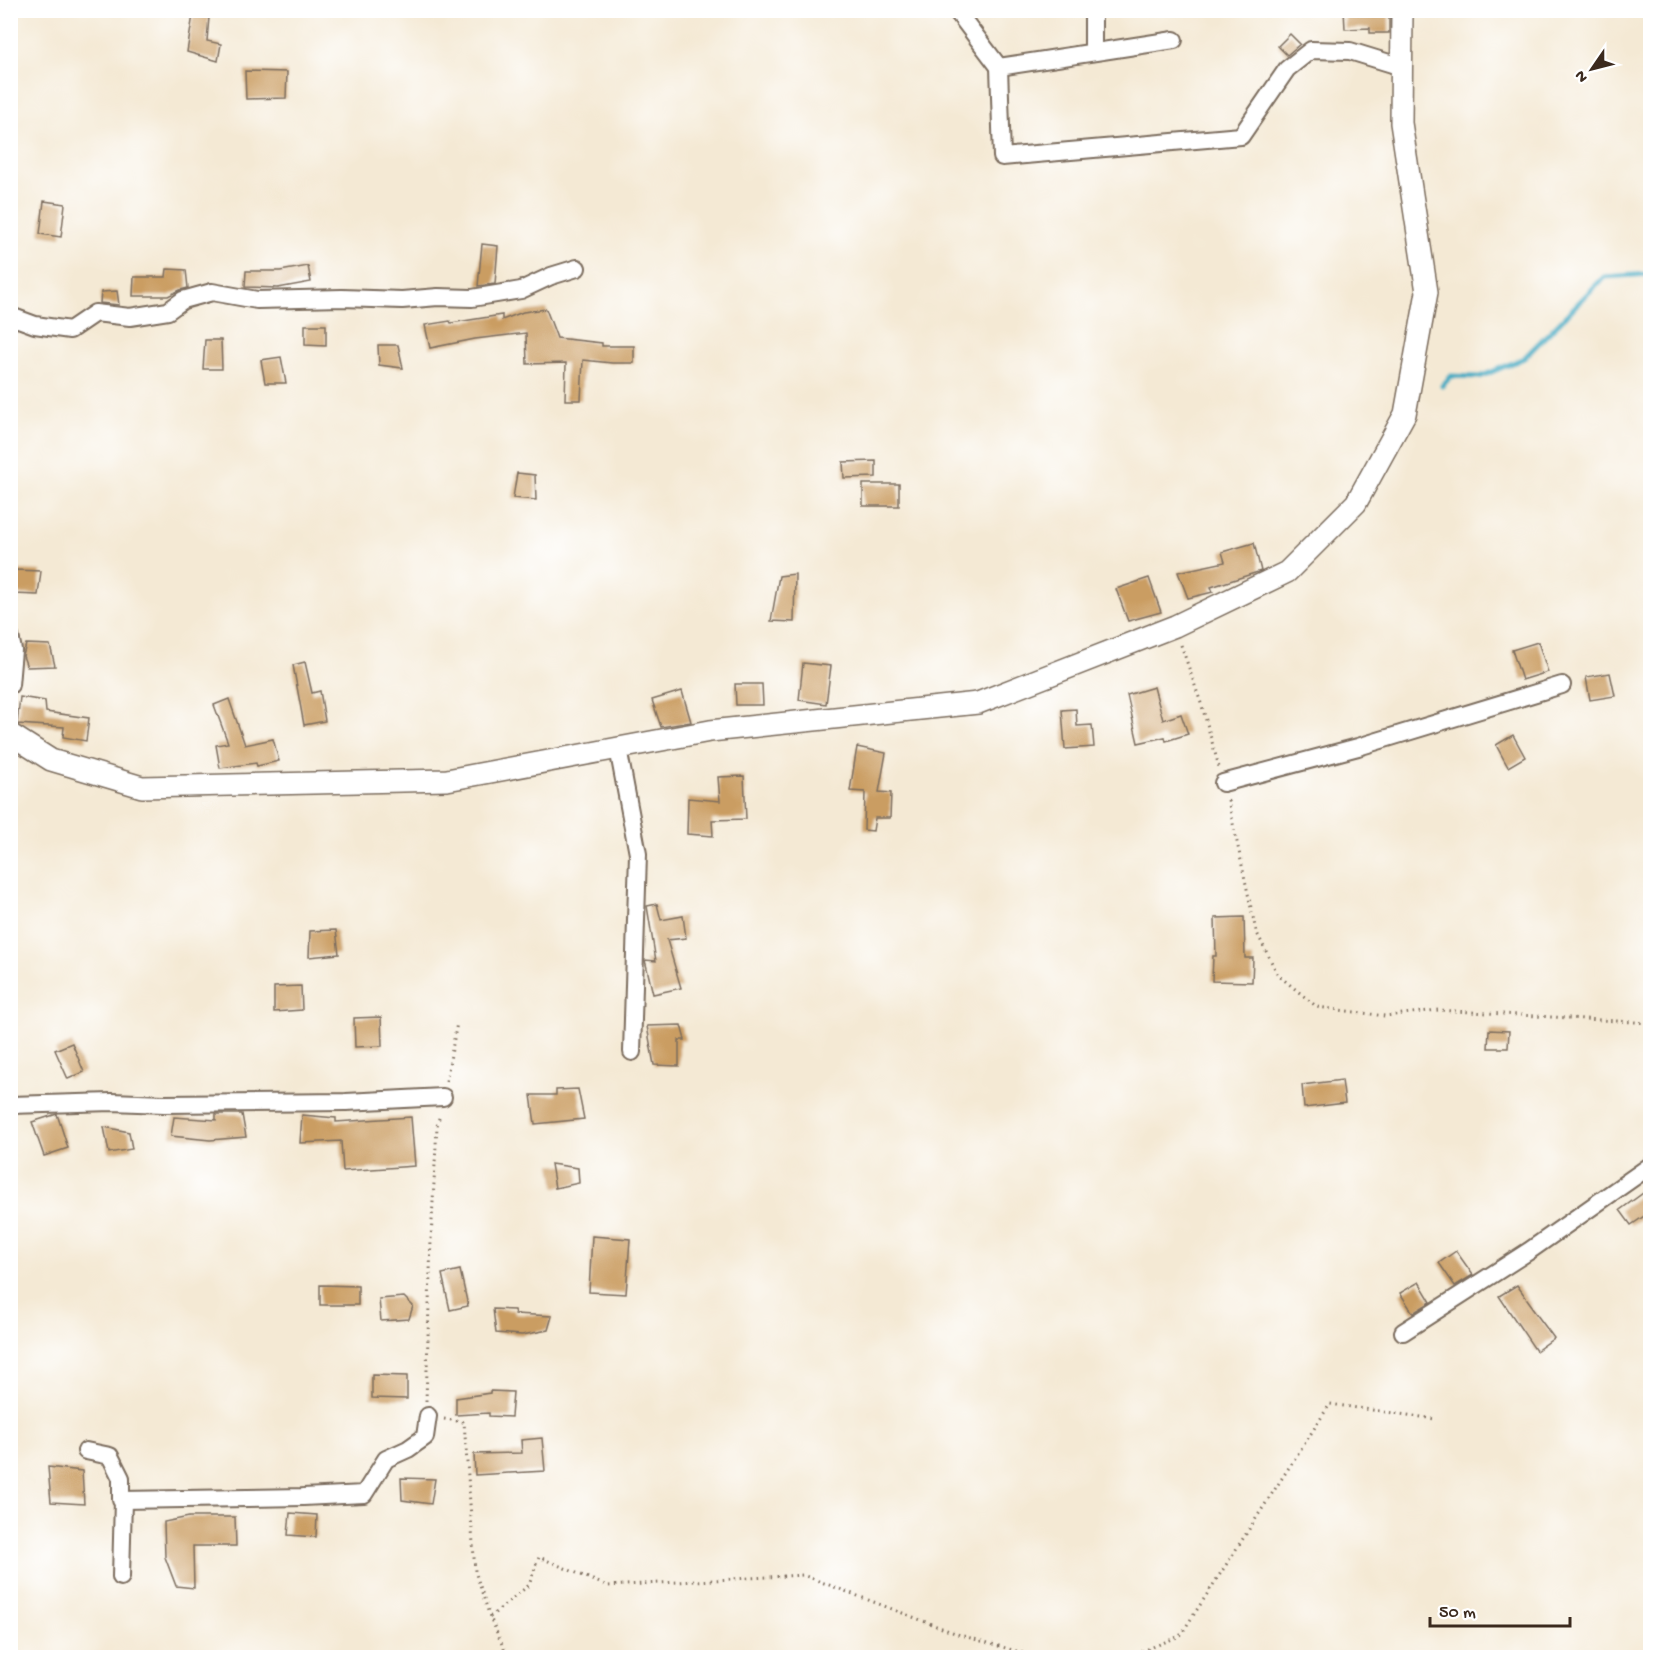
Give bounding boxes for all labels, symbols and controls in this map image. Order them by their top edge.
north arrow [1562,39,1622,99]
text: N [1571,65,1593,85]
scale bar [1430,1590,1570,1628]
text: 50 m [1439,1603,1476,1624]

